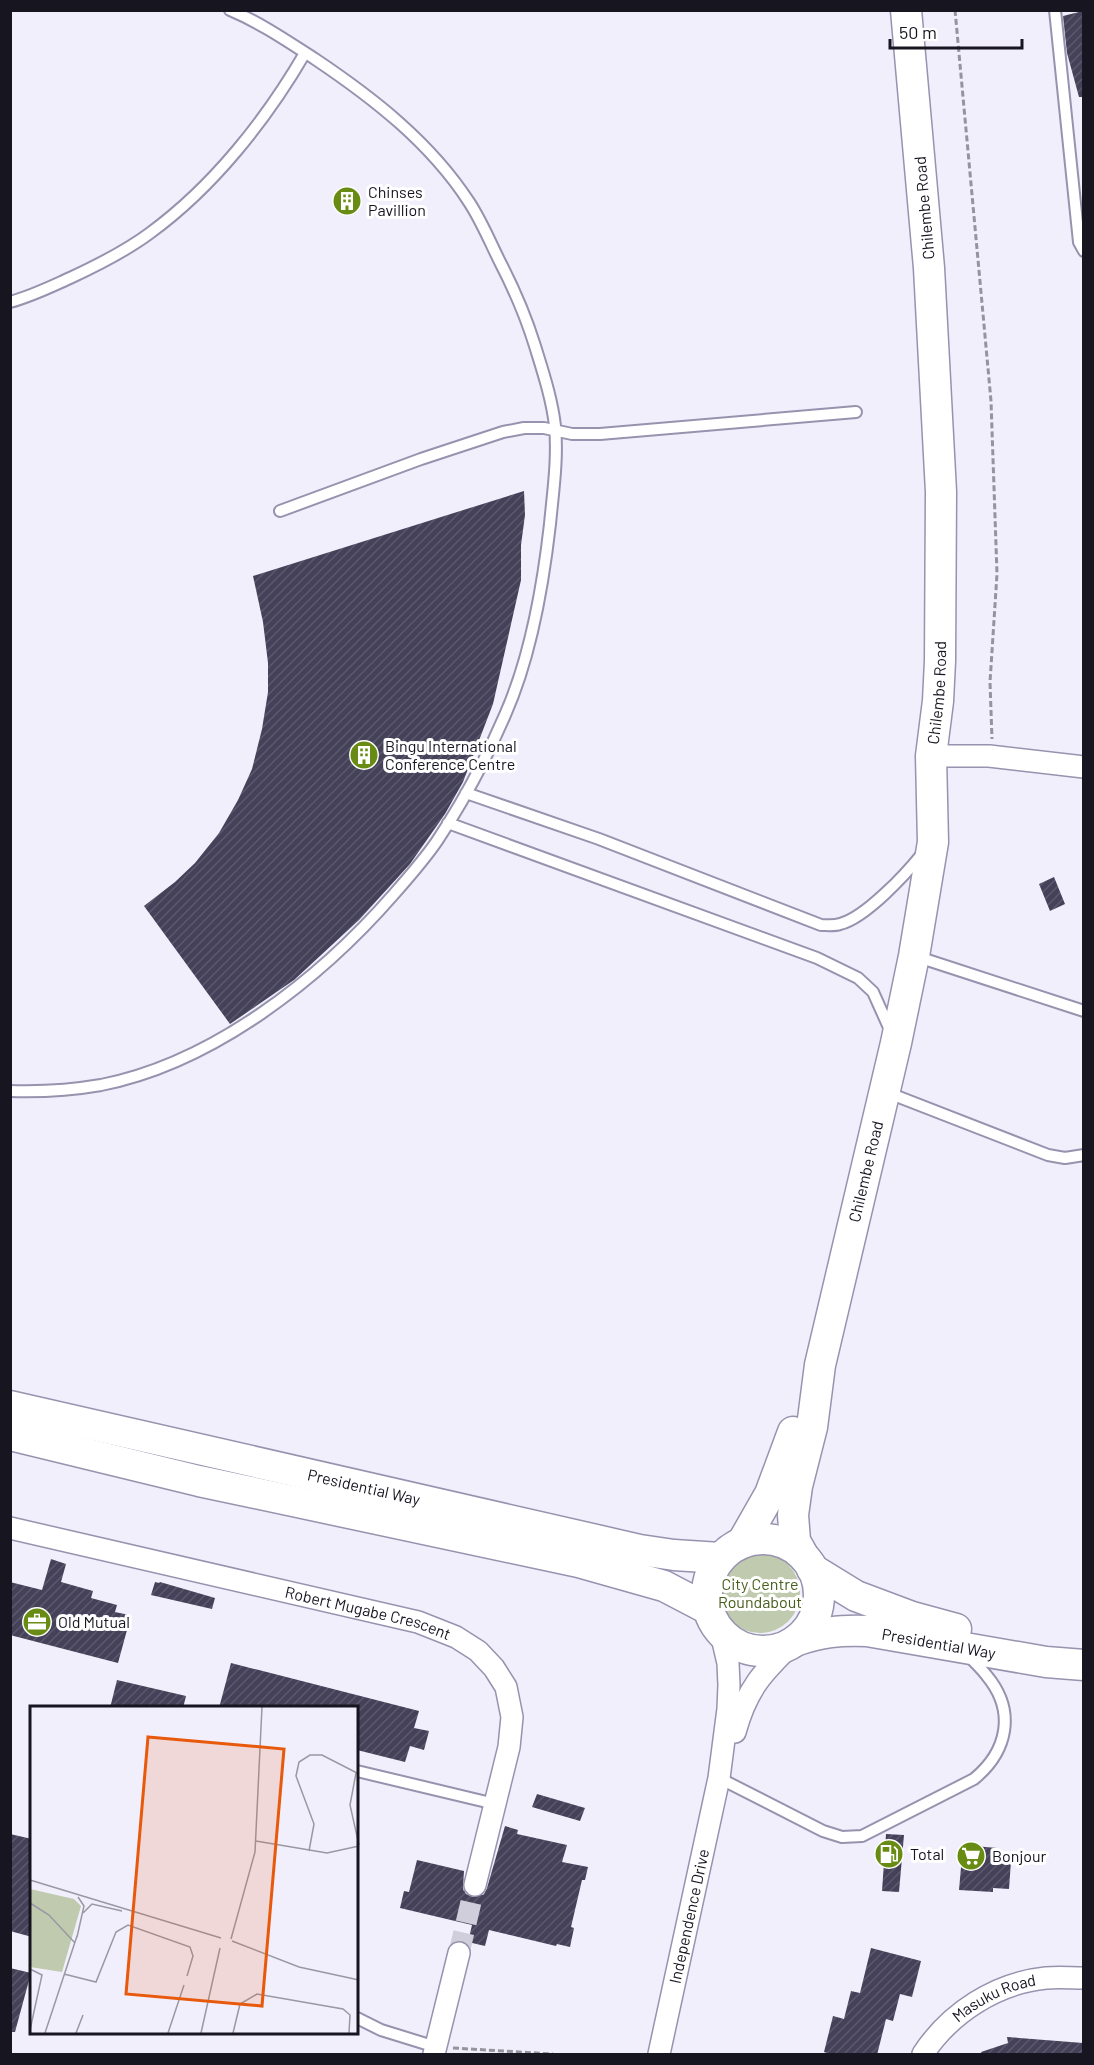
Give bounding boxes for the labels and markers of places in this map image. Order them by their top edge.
place label: Chinses Pavillion [368,182,426,219]
building icon: Chinses Pavillion [331,185,363,217]
place label: Bingu International Conference Centre [385,736,517,773]
building icon: Bingu International Conference Centre [348,739,380,771]
office icon: Old Mutual [21,1606,53,1638]
place label: Old Mutual [58,1612,130,1631]
fuel station icon: Total [873,1838,905,1870]
supermarket icon: Bonjour [955,1840,987,1872]
place label: Total [910,1844,944,1863]
place label: Bonjour [992,1846,1047,1865]

